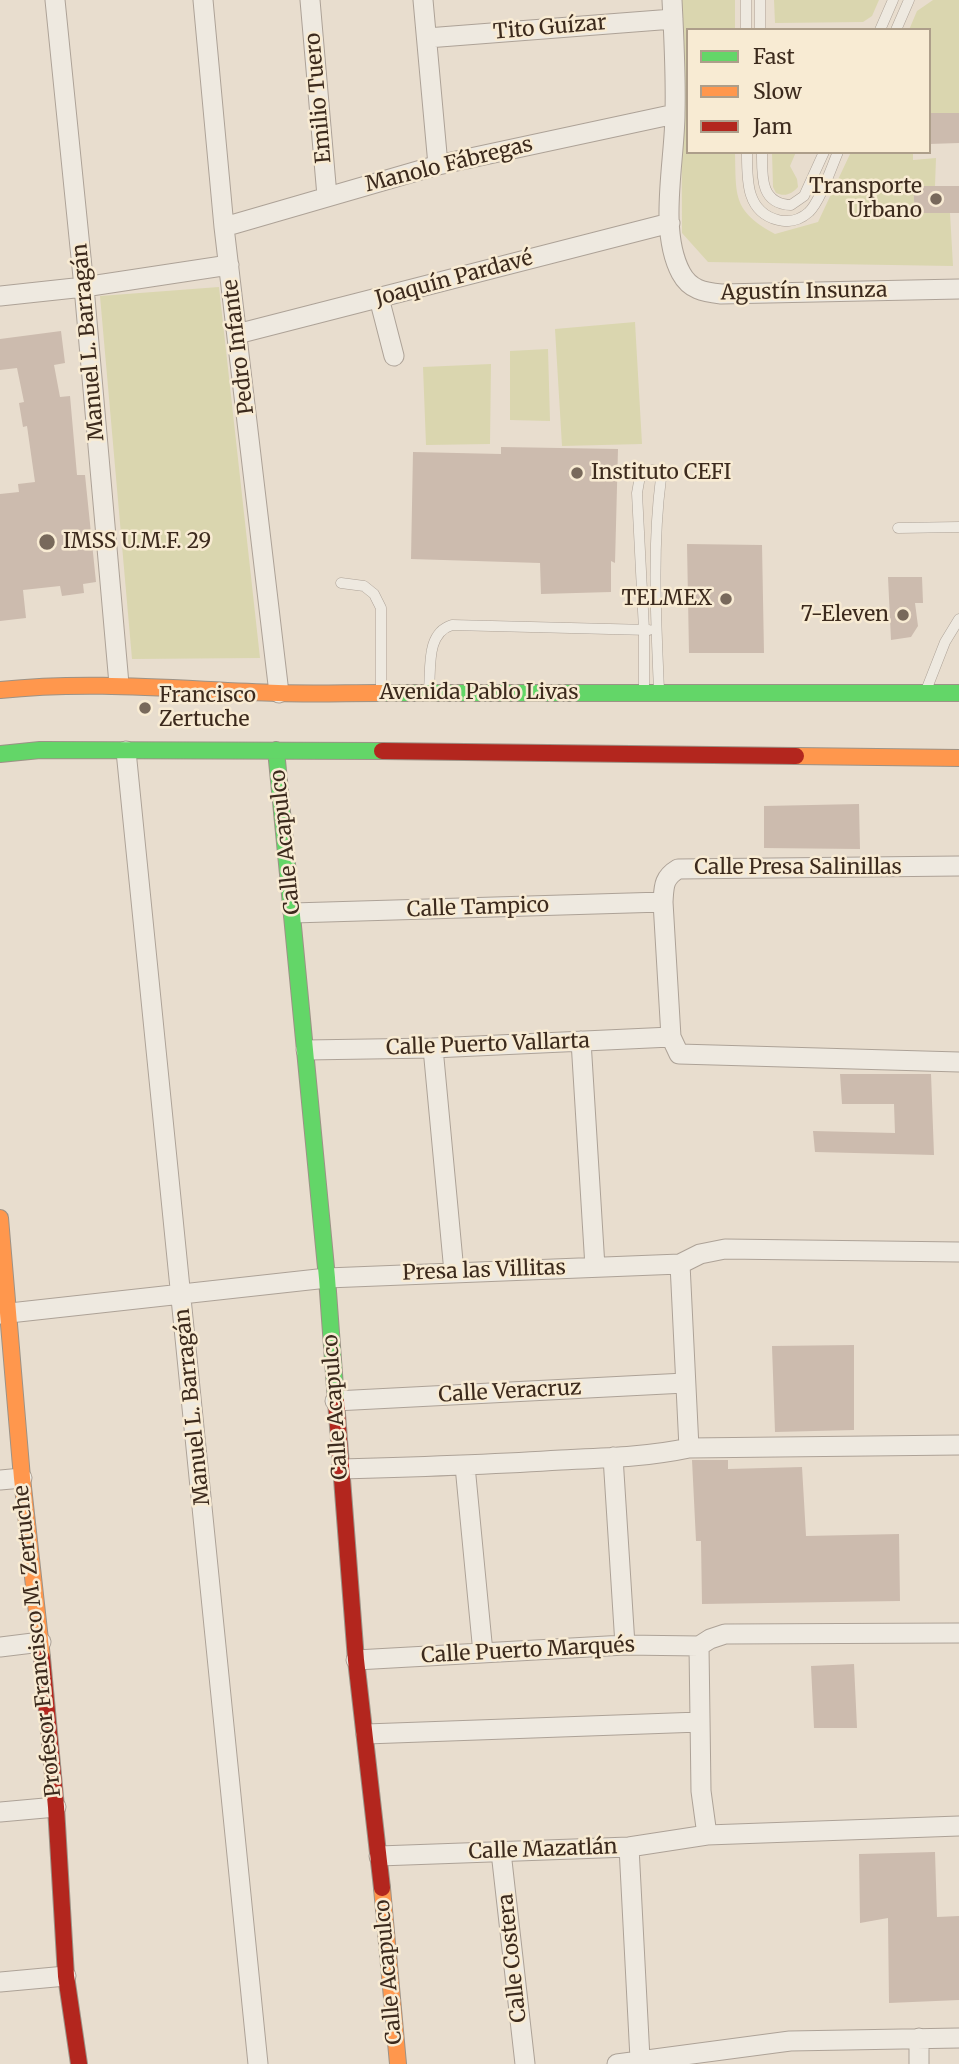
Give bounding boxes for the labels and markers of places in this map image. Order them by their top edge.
place label: Transporte Urbano [809,174,922,224]
marker: Transporte Urbano [928,191,944,207]
place label: Instituto CEFI [591,460,731,486]
marker: Instituto CEFI [569,465,585,481]
place label: IMSS U.M.F. 29 [63,529,211,555]
marker: IMSS U.M.F. 29 [37,532,57,552]
place label: TELMEX [622,586,712,612]
marker: TELMEX [718,591,734,607]
place label: 7-Eleven [801,602,889,628]
marker: 7-Eleven [895,607,911,623]
place label: Francisco Zertuche [159,683,256,733]
marker: Francisco Zertuche [137,700,153,716]

